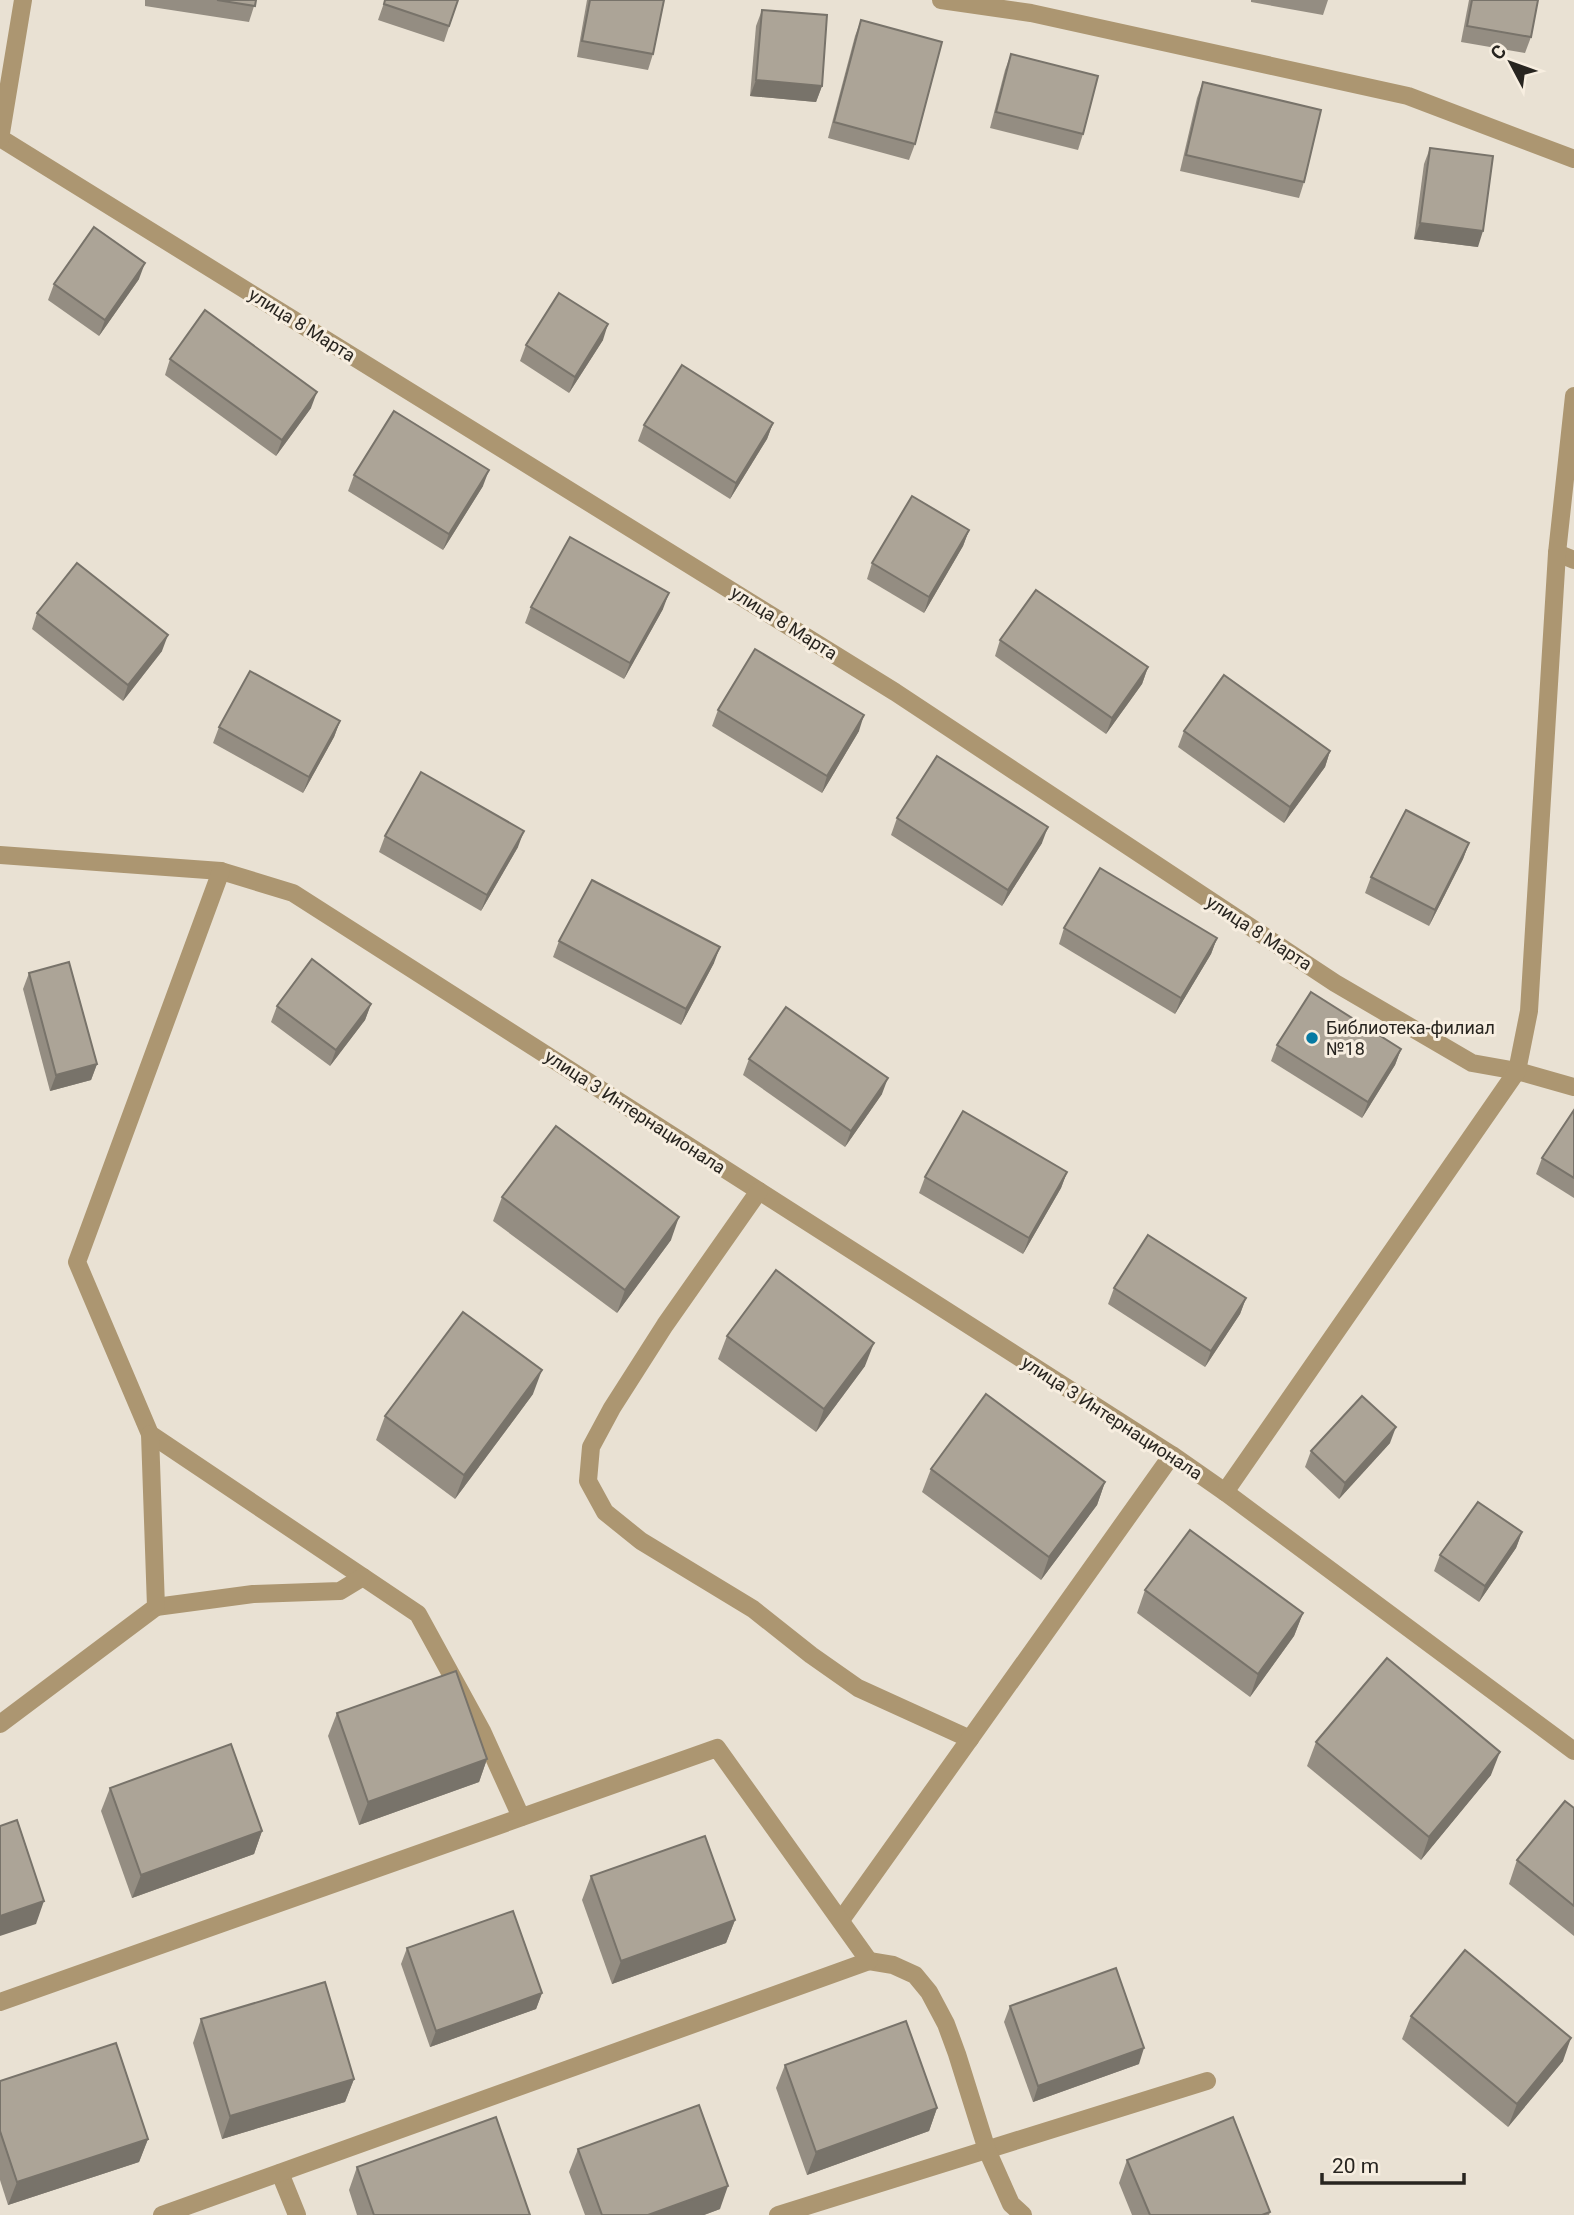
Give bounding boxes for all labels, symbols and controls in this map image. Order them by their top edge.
north arrow [1476,28,1546,98]
text: С [1486,40,1511,64]
street label: улица 8 Марта [245,283,359,366]
street label: улица 8 Марта [727,581,841,664]
street label: улица 8 Марта [1203,891,1316,975]
place label: Библиотека-филиал №18 [1326,1017,1495,1059]
marker: Библиотека-филиал №18 [1304,1030,1320,1046]
street label: улица 3 Интернационала [541,1045,730,1178]
street label: улица 3 Интернационала [1018,1351,1207,1484]
scale bar [1322,2142,1464,2186]
text: 20 m [1332,2154,1379,2178]

